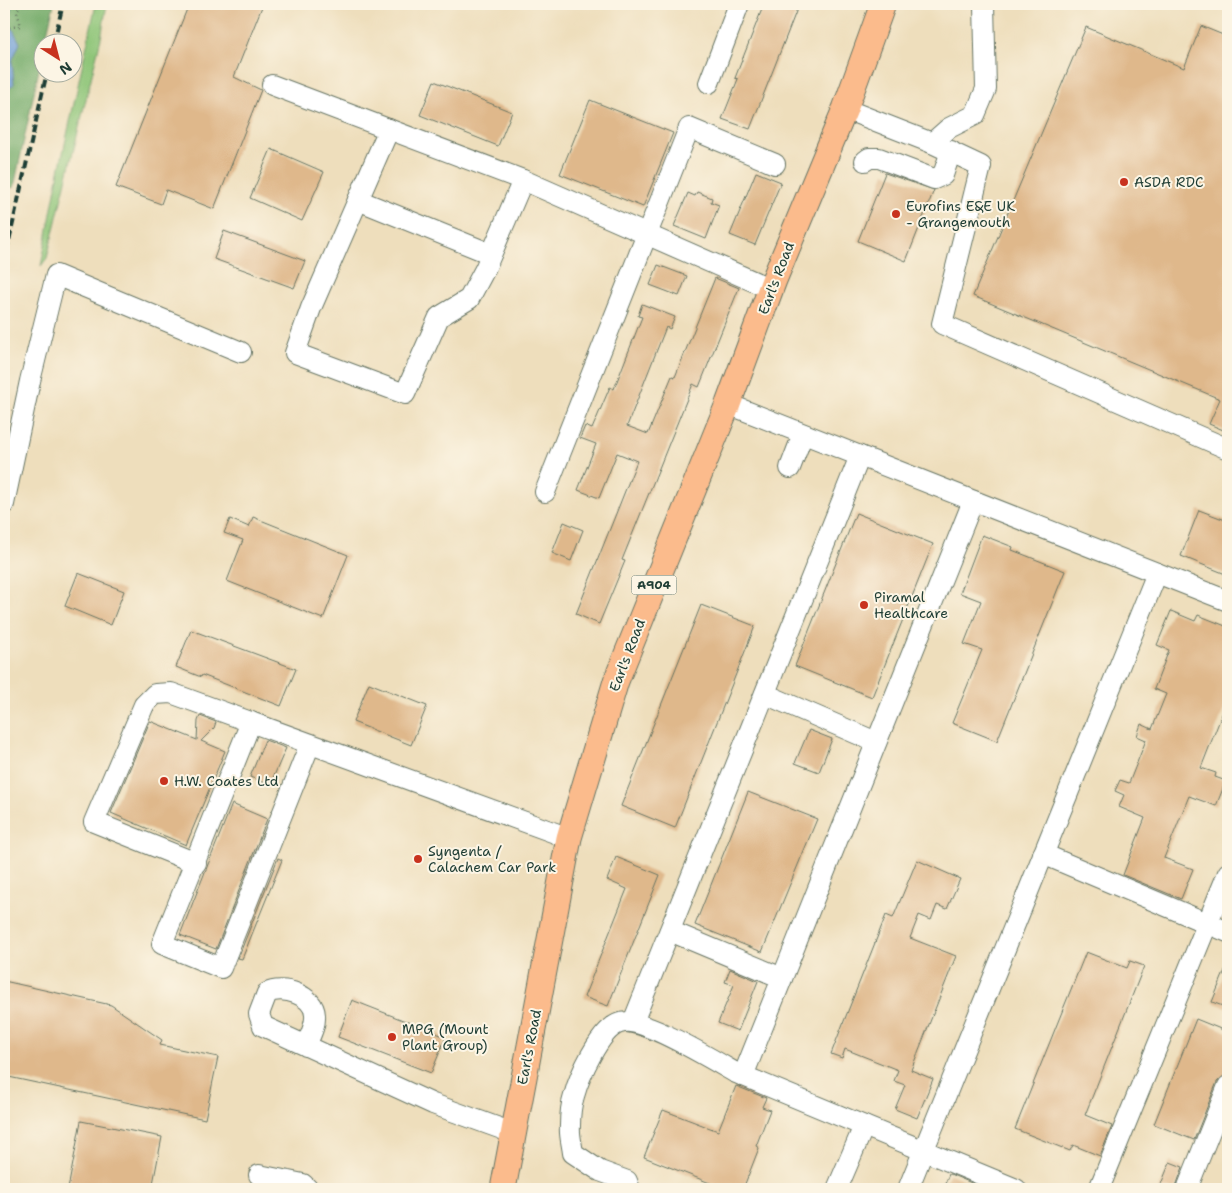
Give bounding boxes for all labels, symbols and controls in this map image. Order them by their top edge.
north arrow [32,32,82,82]
text: N [56,58,75,79]
place label: ASDA RDC [1134,173,1204,191]
marker: ASDA RDC [1118,176,1130,188]
place label: Eurofins E&E UK - Grangemouth [906,197,1015,231]
marker: Eurofins E&E UK - Grangemouth [890,208,902,220]
street label: Earl's Road [754,239,798,317]
road number: A904 [632,576,676,594]
place label: Piramal Healthcare [874,588,948,622]
marker: Piramal Healthcare [858,599,870,611]
street label: Earl's Road [605,616,649,694]
place label: H.W. Coates Ltd [174,772,279,790]
marker: H.W. Coates Ltd [158,775,170,787]
place label: Syngenta / Calachem Car Park [428,842,556,876]
marker: Syngenta / Calachem Car Park [412,853,424,865]
street label: Earl's Road [513,1008,545,1086]
place label: MPG (Mount Plant Group) [402,1020,489,1054]
marker: MPG (Mount Plant Group) [386,1031,398,1043]

